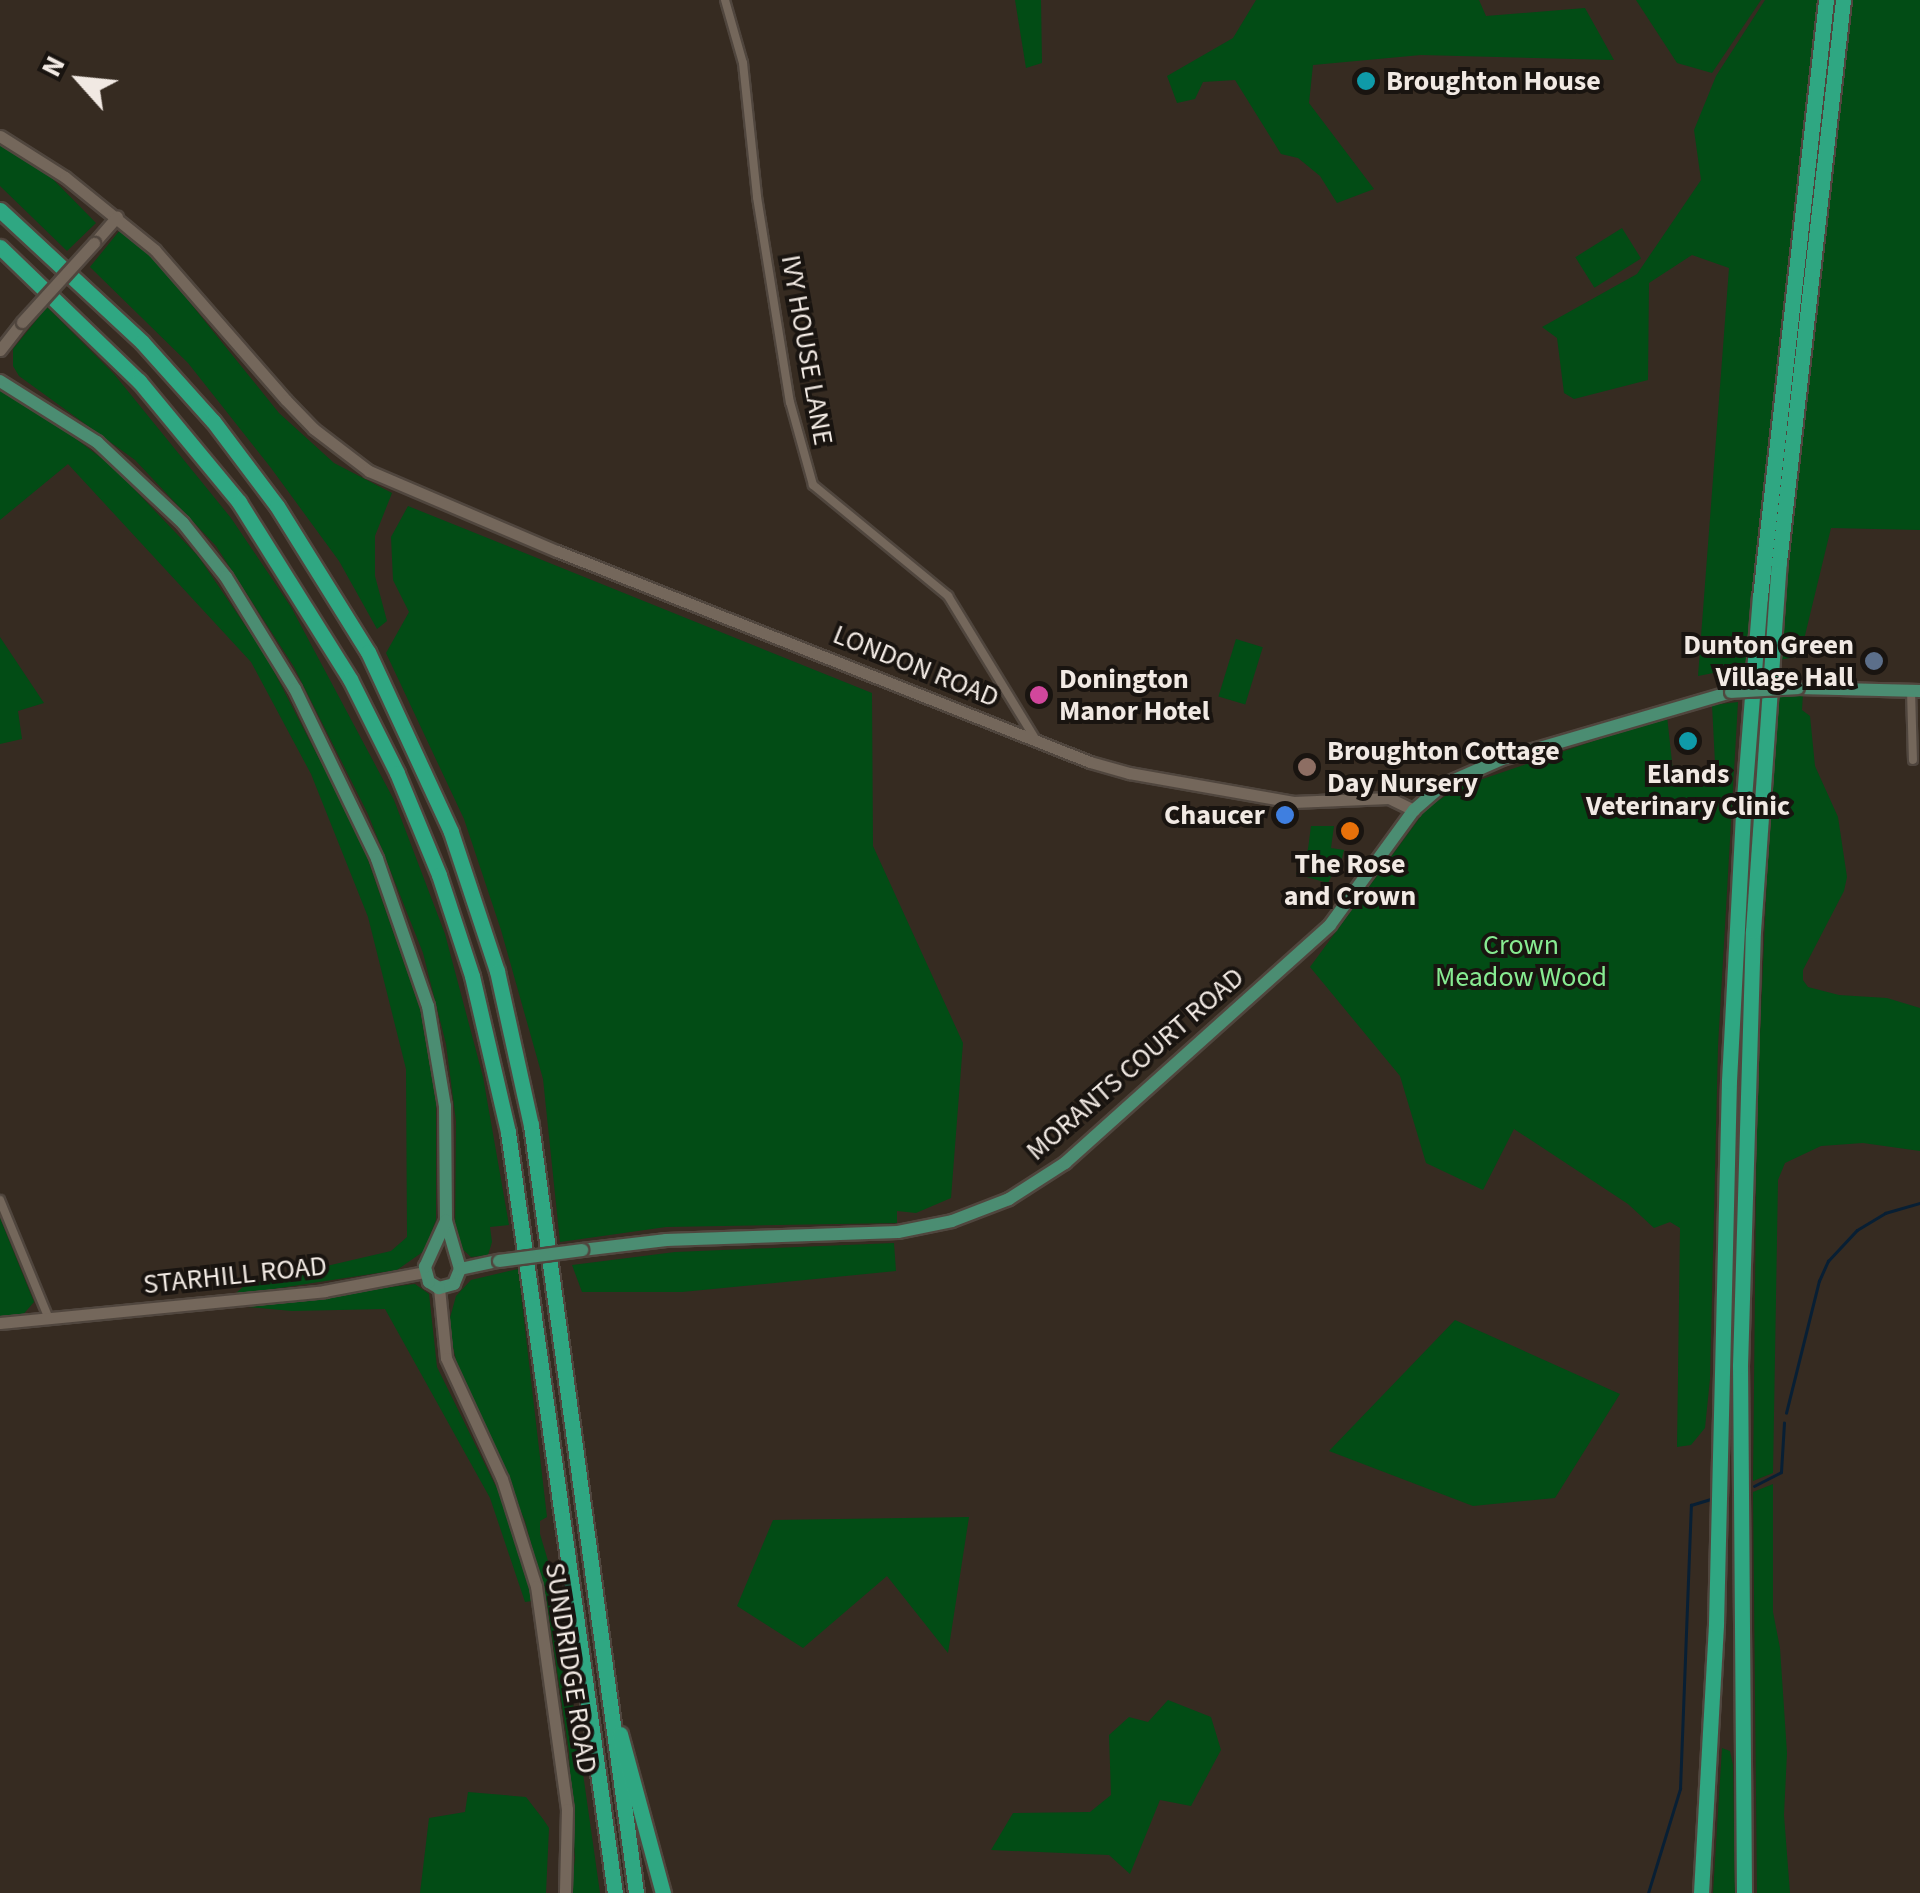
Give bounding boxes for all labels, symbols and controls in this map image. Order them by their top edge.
north arrow [30,30,130,130]
text: N [31,49,75,84]
place label: Broughton House [1386,64,1601,98]
marker: Broughton House [1355,70,1377,92]
street label: IVY HOUSE LANE [774,252,840,448]
street label: LONDON ROAD [828,617,1004,715]
place label: Dunton Green Village Hall [1683,628,1854,694]
marker: Dunton Green Village Hall [1863,650,1885,672]
place label: Donington Manor Hotel [1059,662,1210,728]
marker: Donington Manor Hotel [1028,684,1050,706]
marker: Elands Veterinary Clinic [1677,730,1699,752]
place label: Broughton Cottage Day Nursery [1327,734,1560,800]
marker: Broughton Cottage Day Nursery [1296,756,1318,778]
place label: Elands Veterinary Clinic [1586,757,1790,823]
place label: Chaucer [1164,798,1265,832]
marker: Chaucer [1274,804,1296,826]
marker: The Rose and Crown [1339,820,1361,842]
place label: The Rose and Crown [1284,847,1416,913]
park label: Crown Meadow Wood [1435,928,1607,994]
street label: MORANTS COURT ROAD [1019,960,1251,1168]
street label: STARHILL ROAD [141,1249,329,1301]
street label: SUNDRIDGE ROAD [538,1560,604,1776]

